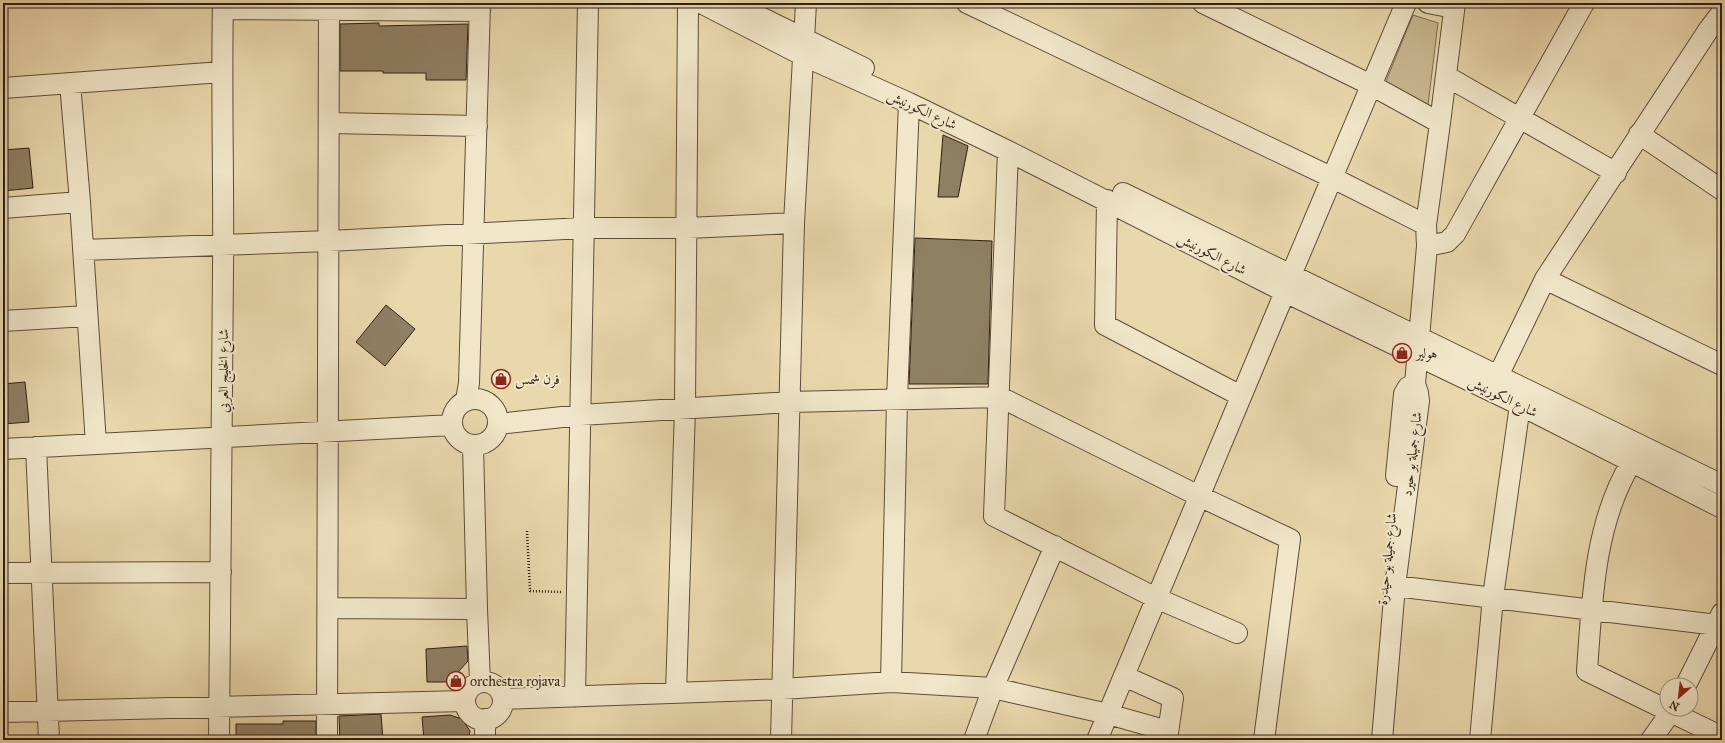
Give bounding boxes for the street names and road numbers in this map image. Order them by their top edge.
street label: شارع الكورنيش [883,86,960,136]
street label: شارع الكورنيش [1173,229,1249,281]
street label: شارع الخليج العربي [215,329,236,413]
street label: شارع الكورنيش [1464,373,1540,424]
street label: شارع جميلة بو حيرد [1398,411,1429,498]
street label: شارع جميلة بو حيدرة [1374,512,1403,606]

